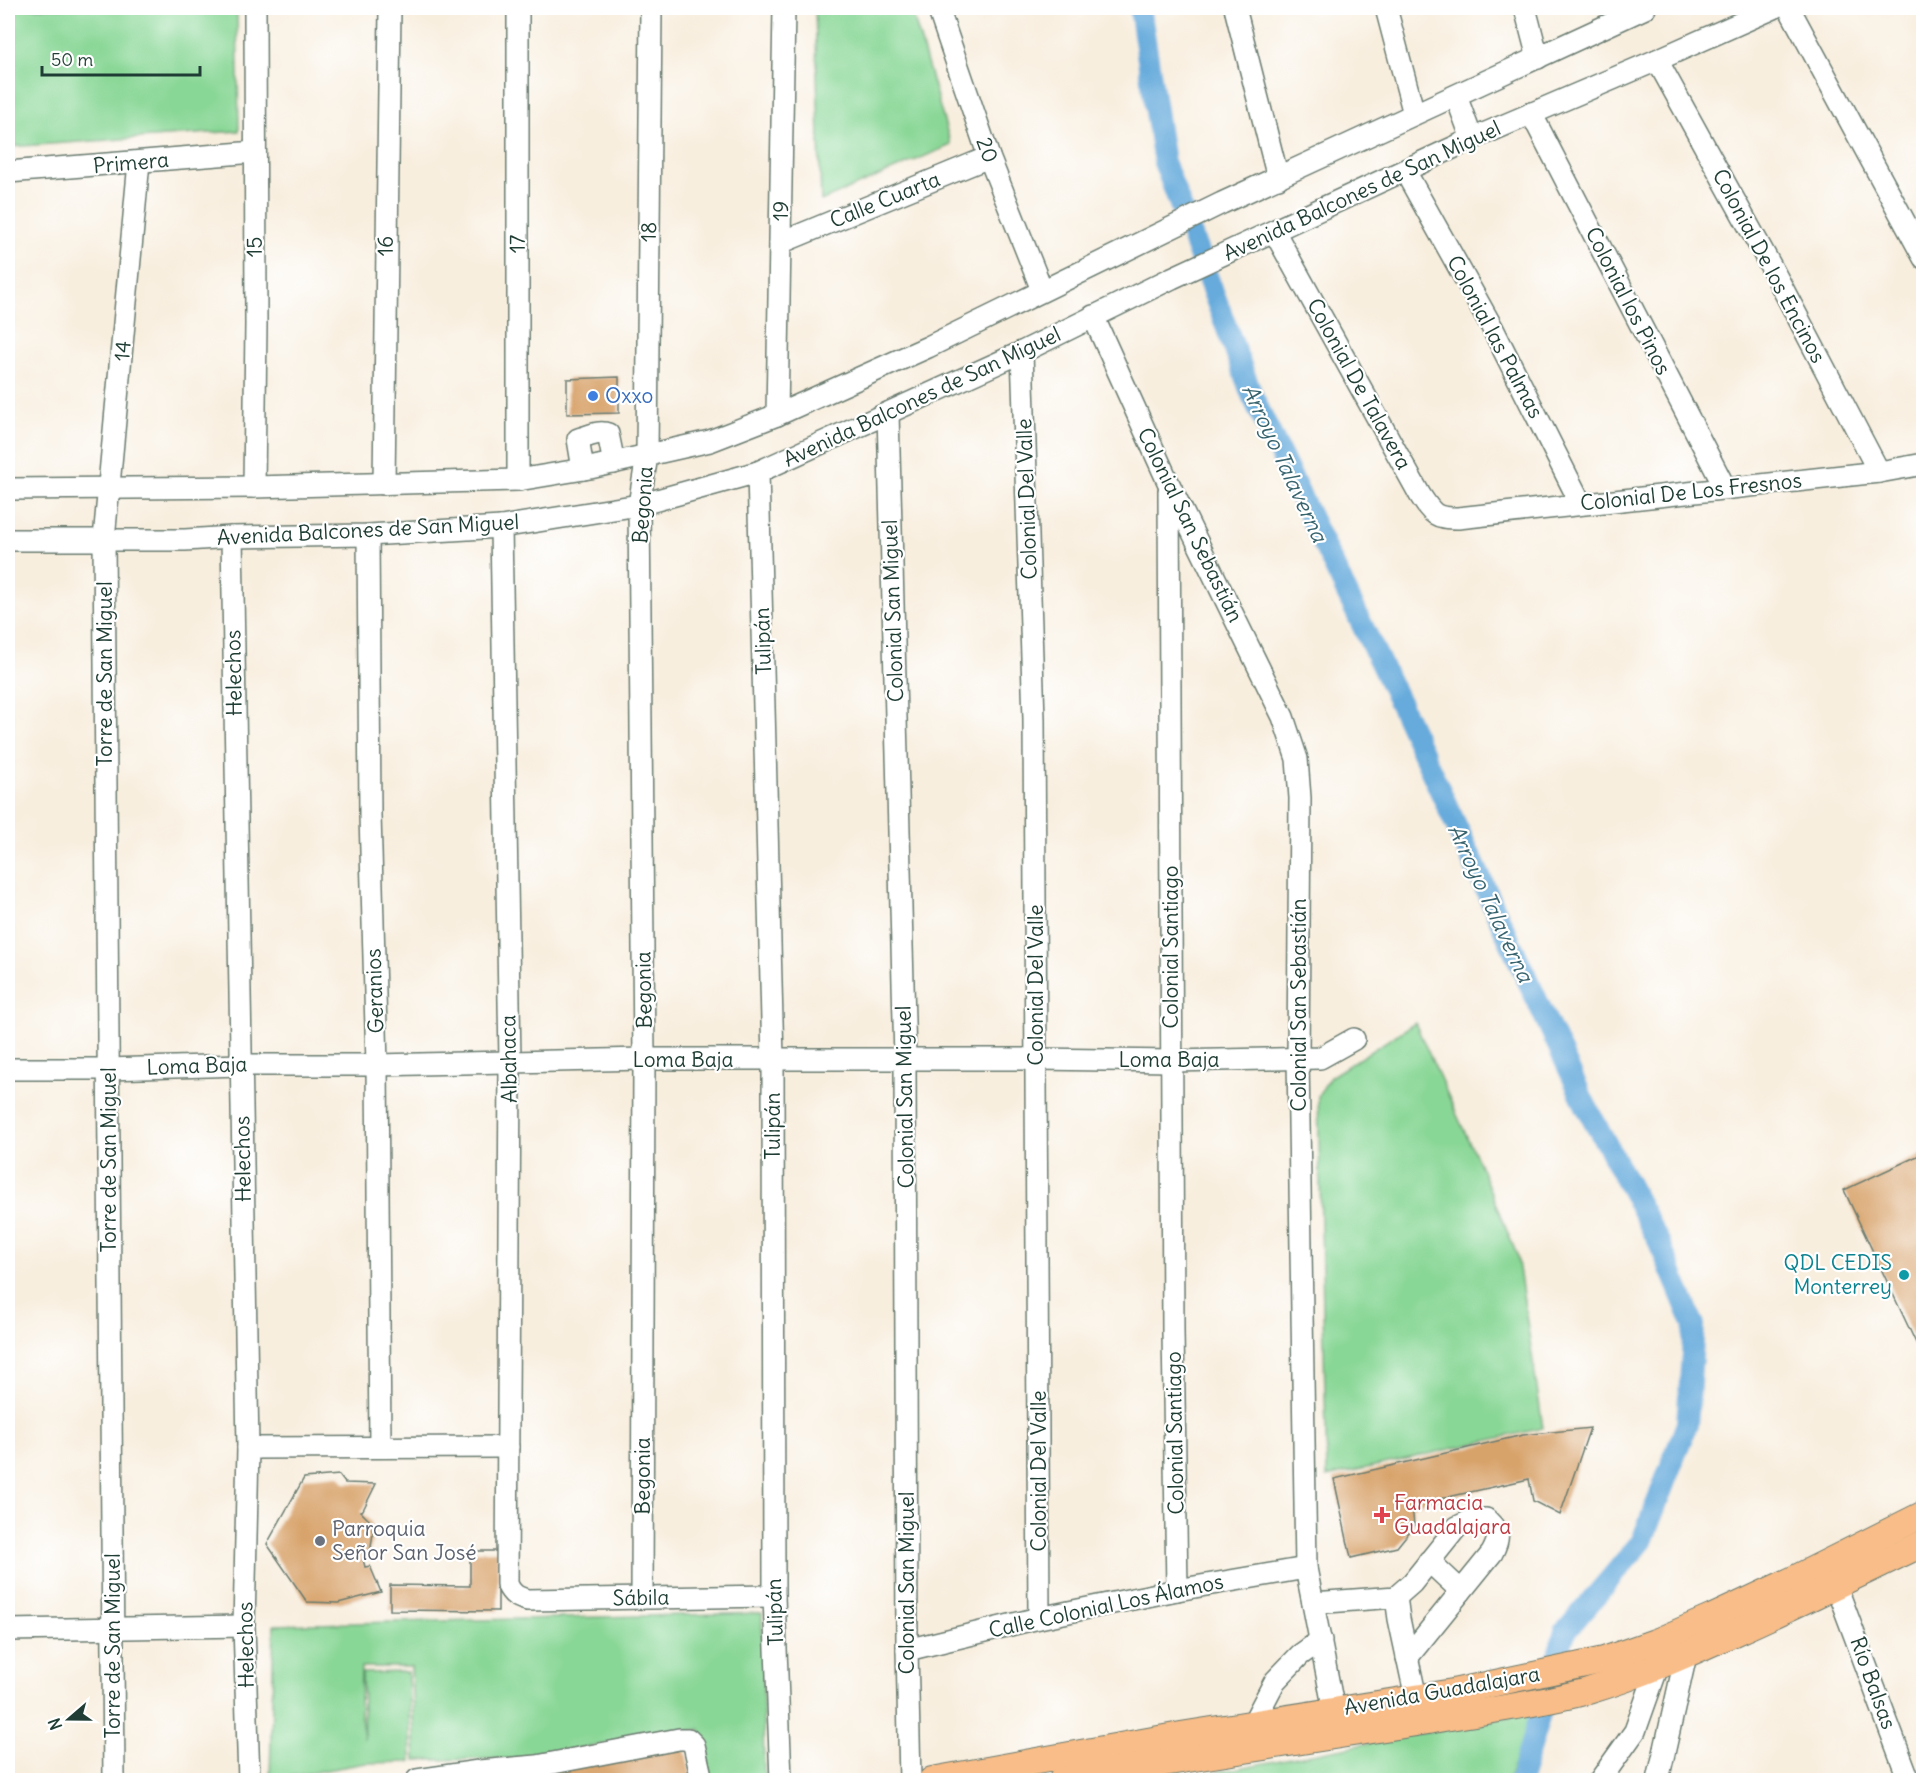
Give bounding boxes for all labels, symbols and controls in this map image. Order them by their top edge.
scale bar [42,39,200,77]
text: 50 m [51,48,93,71]
street label: Avenida Balcones de San Miguel [1219,114,1505,267]
street label: 20 [970,133,1004,166]
street label: Primera [92,146,170,179]
street label: Colonial De los Encinos [1707,164,1832,367]
street label: Calle Cuarta [826,165,944,234]
street label: 19 [767,201,794,221]
street label: 18 [635,222,662,242]
street label: Colonial los Pinos [1580,222,1677,379]
street label: 17 [504,235,531,253]
street label: 16 [372,236,399,256]
street label: 15 [241,237,268,257]
street label: Colonial las Palmas [1441,251,1550,423]
street label: Colonial De Talavera [1301,293,1418,474]
street label: Avenida Balcones de San Miguel [779,320,1065,473]
street label: 14 [108,340,137,362]
water label: Arroyo Talaverna [1236,379,1334,548]
place label: Oxxo [605,382,653,409]
marker: Oxxo [586,389,600,403]
street label: Colonial Del Valle [1010,418,1043,580]
street label: Colonial San Sebastián [1132,423,1249,627]
street label: Begonia [626,465,659,545]
street label: Colonial De Los Fresnos [1579,466,1803,517]
street label: Avenida Balcones de San Miguel [216,508,520,551]
street label: Colonial San Miguel [876,519,909,703]
street label: Torre de San Miguel [91,581,118,767]
street label: Tulipán [748,607,777,675]
street label: Helechos [219,630,248,716]
water label: Arroyo Talaverna [1442,819,1540,988]
street label: Colonial Santiago [1157,865,1184,1029]
street label: Colonial San Sebastián [1285,898,1312,1112]
street label: Colonial Del Valle [1022,904,1049,1066]
street label: Geranios [360,948,389,1034]
street label: Begonia [629,951,658,1029]
street label: Colonial San Miguel [889,1005,920,1189]
street label: Albahaca [494,1015,523,1103]
street label: Loma Baja [633,1046,733,1073]
street label: Loma Baja [1119,1046,1219,1073]
street label: Loma Baja [146,1050,248,1081]
street label: Torre de San Miguel [95,1067,122,1253]
street label: Tulipán [759,1092,786,1160]
street label: Helechos [228,1116,257,1202]
place label: QDL CEDIS Monterrey [1784,1249,1892,1300]
marker: QDL CEDIS Monterrey [1897,1268,1911,1282]
street label: Colonial Santiago [1160,1351,1189,1515]
street label: Colonial Del Valle [1025,1390,1052,1552]
street label: Begonia [629,1437,656,1515]
place label: Farmacia Guadalajara [1394,1489,1511,1540]
street label: Colonial San Miguel [893,1492,920,1674]
marker: Farmacia Guadalajara [1375,1508,1389,1522]
place label: Parroquia Señor San José [332,1515,477,1566]
marker: Parroquia Señor San José [313,1534,327,1548]
street label: Torre de San Miguel [99,1553,126,1739]
street label: Calle Colonial Los Álamos [986,1567,1226,1644]
street label: Tulipán [760,1578,789,1646]
street label: Sábila [612,1584,670,1611]
street label: Helechos [231,1602,260,1688]
street label: Río Balsas [1844,1633,1903,1733]
street label: Avenida Guadalajara [1342,1660,1542,1721]
north arrow [39,1689,99,1749]
text: N [44,1716,66,1733]

